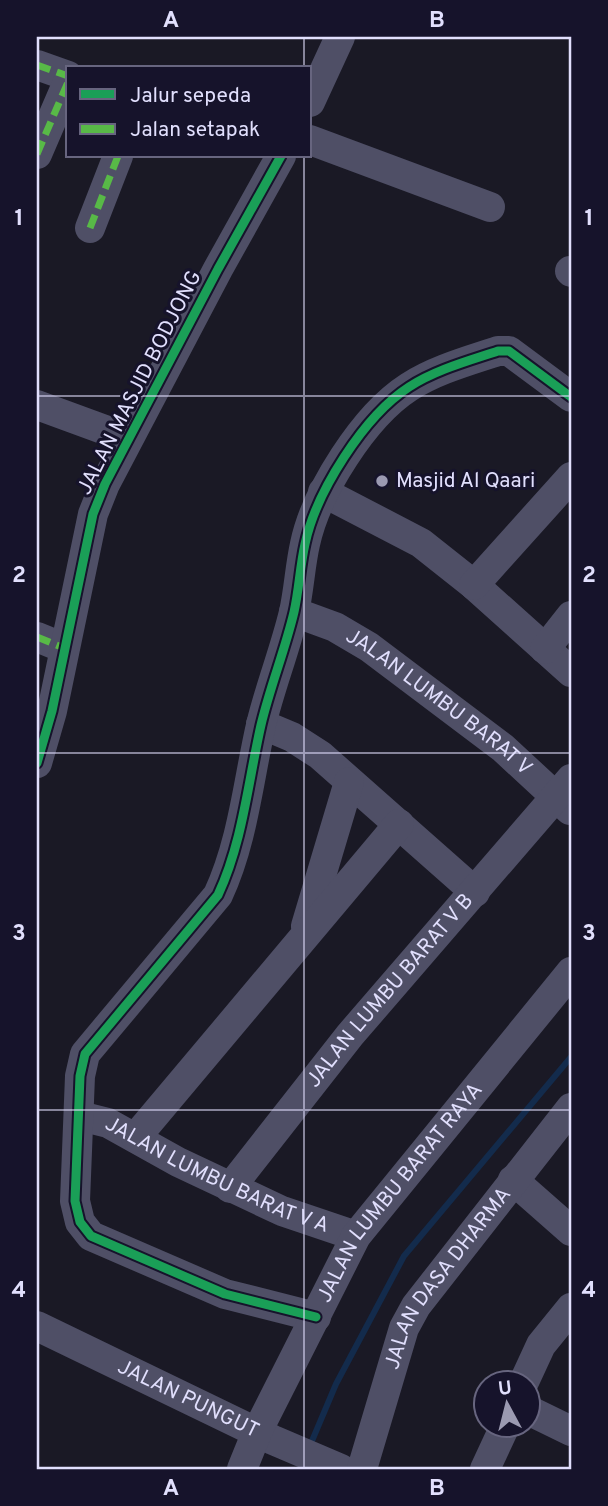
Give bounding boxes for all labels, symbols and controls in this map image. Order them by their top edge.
text: A [163,7,179,36]
text: B [429,7,445,36]
legend [66,66,312,158]
text: Jalur sepeda [130,83,251,110]
text: Jalan setapak [130,117,260,144]
text: 1 [14,205,24,234]
text: 1 [584,205,594,234]
street label: JALAN MASJID BODJONG [72,266,208,500]
place label: Masjid Al Qaari [396,468,535,495]
marker: Masjid Al Qaari [374,473,390,489]
text: 2 [12,562,26,591]
text: 2 [582,562,596,591]
street label: JALAN LUMBU BARAT V [341,623,538,782]
street label: JALAN LUMBU BARAT V B [300,888,479,1093]
text: 3 [12,920,26,949]
text: 3 [582,920,596,949]
street label: JALAN LUMBU BARAT RAYA [311,1077,489,1307]
street label: JALAN LUMBU BARAT V A [100,1110,332,1239]
street label: JALAN DASA DHARMA [379,1182,517,1373]
text: 4 [12,1277,26,1306]
text: 4 [582,1277,596,1306]
street label: JALAN PUNGUT [113,1353,263,1445]
north arrow [472,1370,542,1440]
text: U [497,1376,513,1402]
text: A [163,1475,179,1504]
text: B [429,1475,445,1504]

